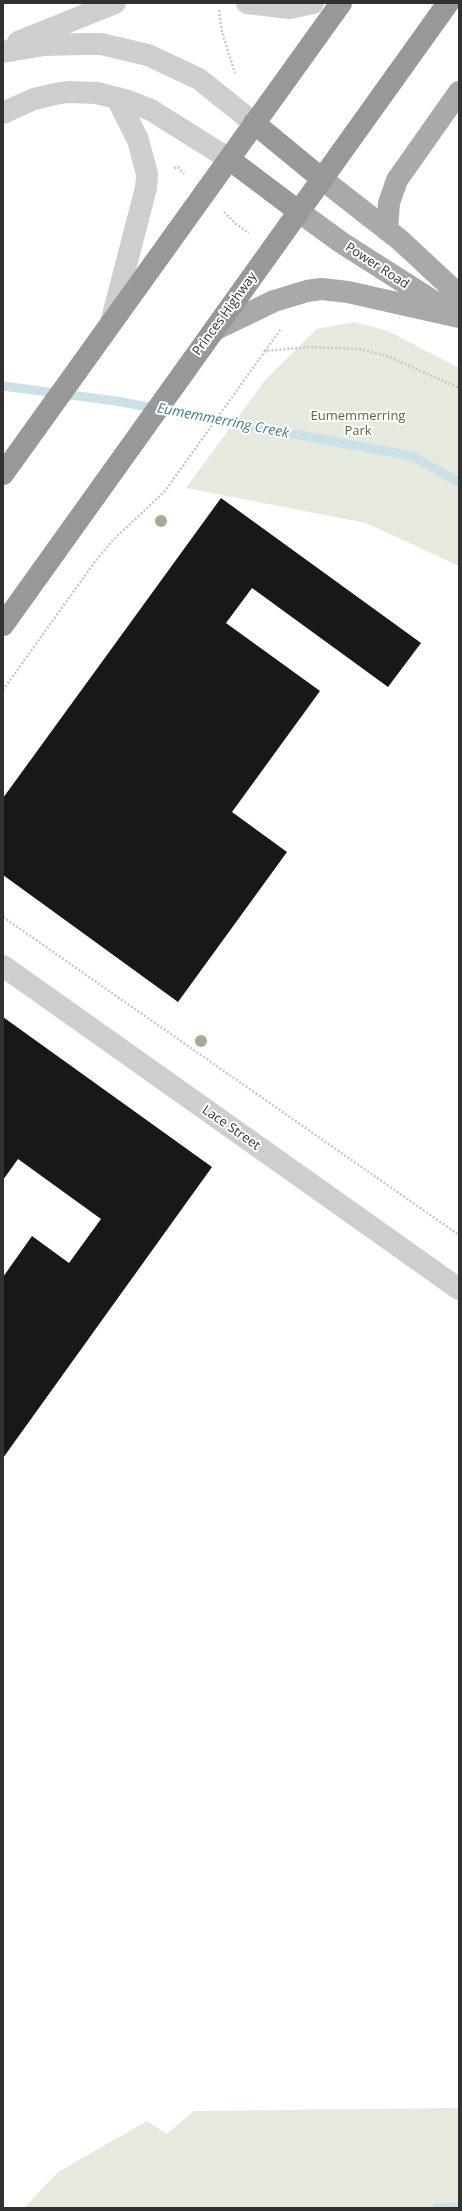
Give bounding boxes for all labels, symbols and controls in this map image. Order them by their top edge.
street label: Power Road [342,240,412,292]
street label: Princes Highway [190,269,260,359]
water label: Eumemmerring Creek [156,400,290,442]
park label: Eumemmerring Park [311,408,405,439]
street label: Lace Street [199,1102,263,1154]

